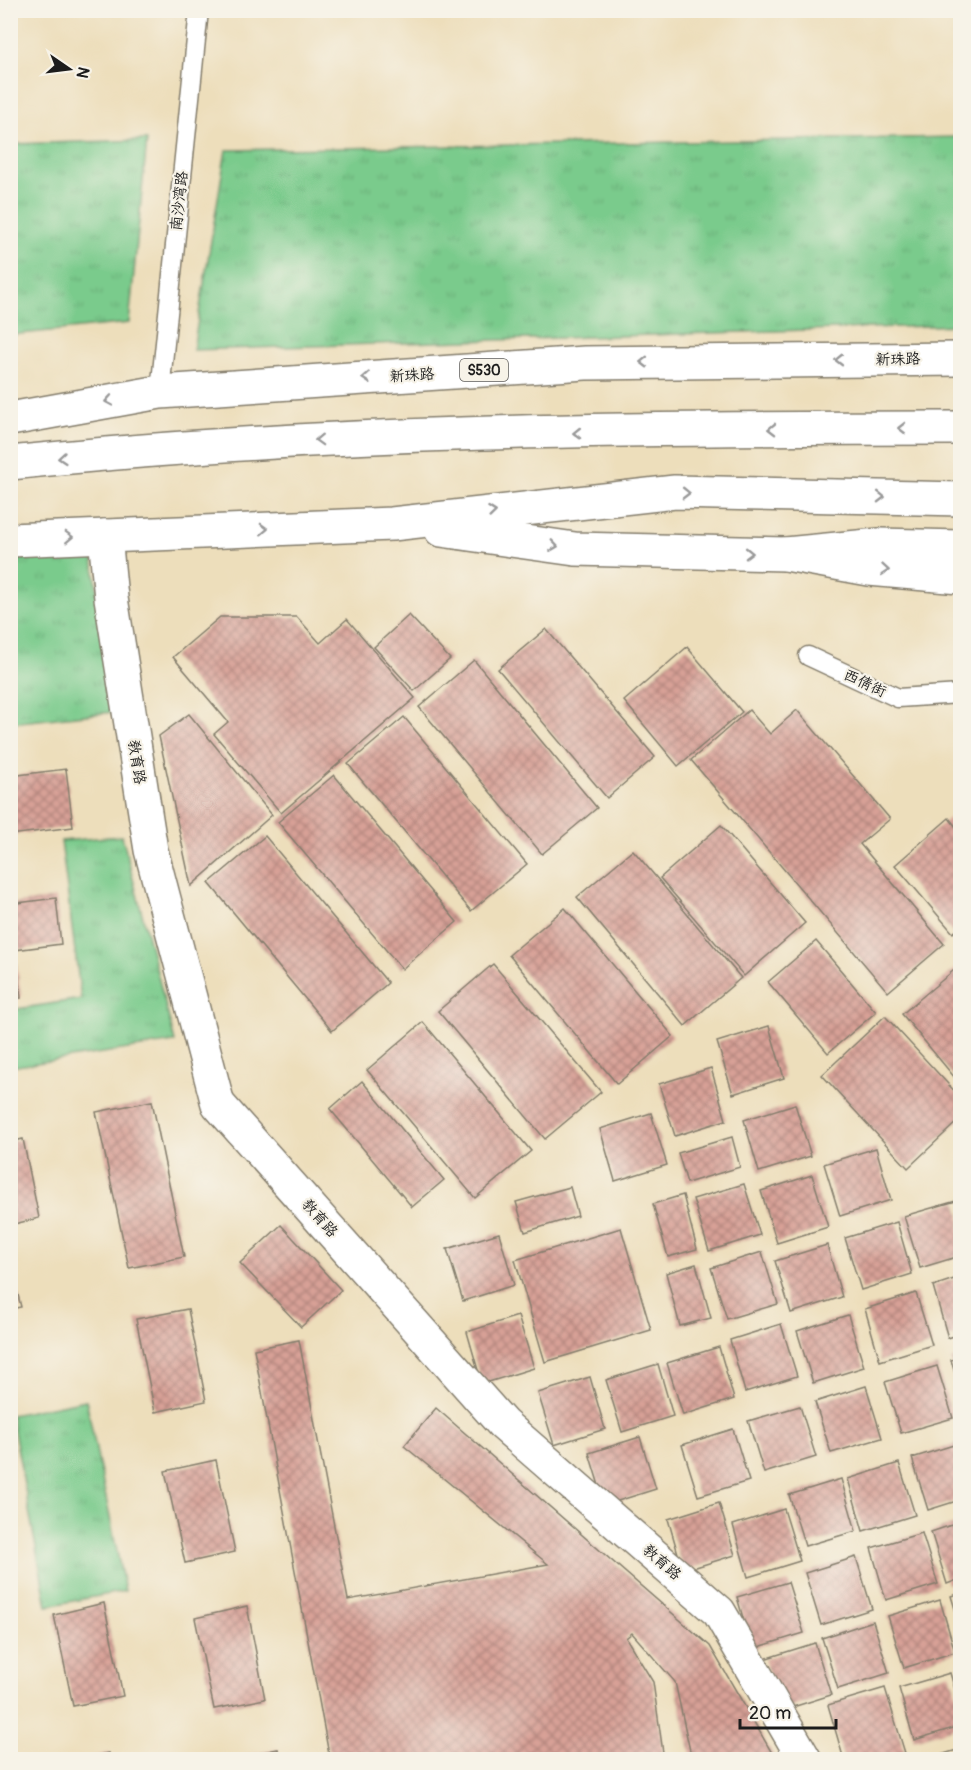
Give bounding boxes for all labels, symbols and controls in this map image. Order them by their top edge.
north arrow [39,39,99,99]
text: N [72,65,94,80]
street label: 南沙湾路 [167,170,192,232]
street label: 新珠路 [875,350,921,369]
one-way arrow [835,354,844,366]
one-way arrow [640,356,649,368]
road number: S530 [460,359,508,381]
street label: 新珠路 [389,364,435,387]
one-way arrow [361,371,370,384]
one-way arrow [104,395,113,407]
one-way arrow [898,422,907,434]
one-way arrow [768,423,777,435]
one-way arrow [573,427,582,439]
one-way arrow [315,434,324,446]
one-way arrow [58,451,67,464]
one-way arrow [681,486,690,499]
one-way arrow [876,491,885,503]
one-way arrow [487,507,496,519]
one-way arrow [259,523,268,535]
one-way arrow [64,531,73,544]
one-way arrow [549,539,559,552]
one-way arrow [744,547,753,560]
one-way arrow [881,564,890,577]
street label: 西倩街 [840,665,889,702]
street label: 教育路 [124,738,149,786]
street label: 教育路 [298,1195,342,1241]
street label: 教育路 [638,1540,685,1584]
scale bar [740,1692,836,1730]
text: 20 m [749,1702,791,1725]

